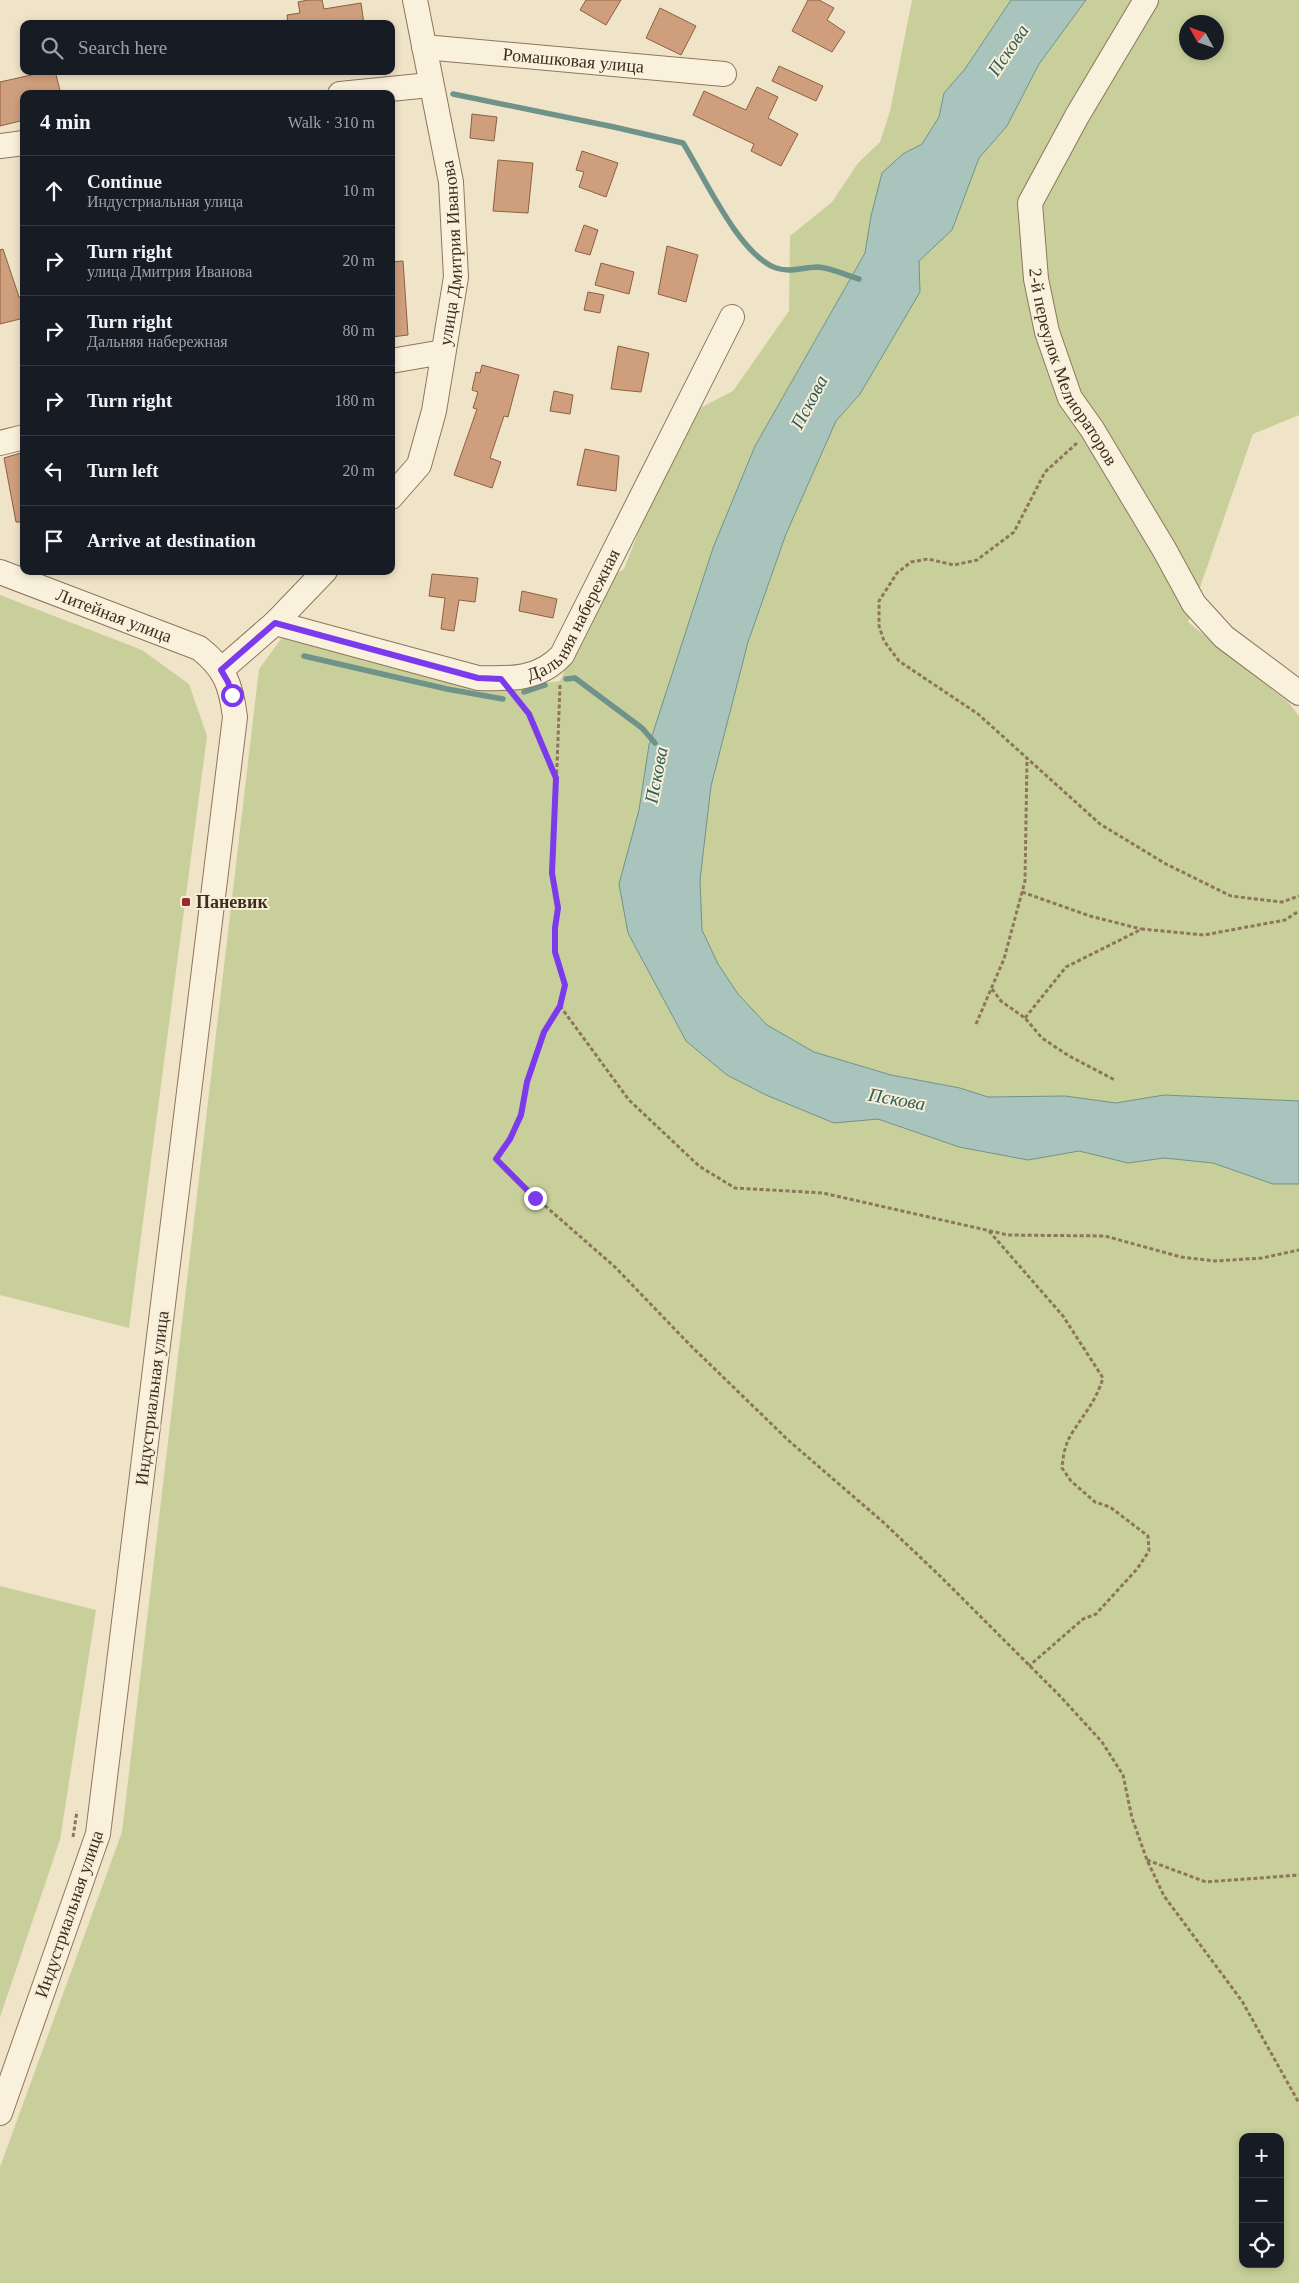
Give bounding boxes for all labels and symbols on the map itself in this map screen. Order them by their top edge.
north arrow [1179,15,1224,60]
water label: Пскова [983,20,1033,81]
street label: Ромашковая улица [502,44,645,77]
street label: улица Дмитрия Иванова [435,159,466,347]
street label: 2-й переулок Мелиораторов [1025,267,1122,469]
water label: Пскова [786,372,832,433]
street label: Дальняя набережная [524,546,624,685]
street label: Литейная улица [53,584,175,647]
route start [221,684,244,707]
water label: Пскова [640,745,672,806]
place label: Паневик [196,892,268,912]
marker: Паневик [180,896,192,908]
water label: Пскова [866,1083,927,1114]
route end [524,1187,547,1210]
street label: Индустриальная улица [131,1310,173,1486]
street label: Индустриальная улица [31,1828,107,2000]

